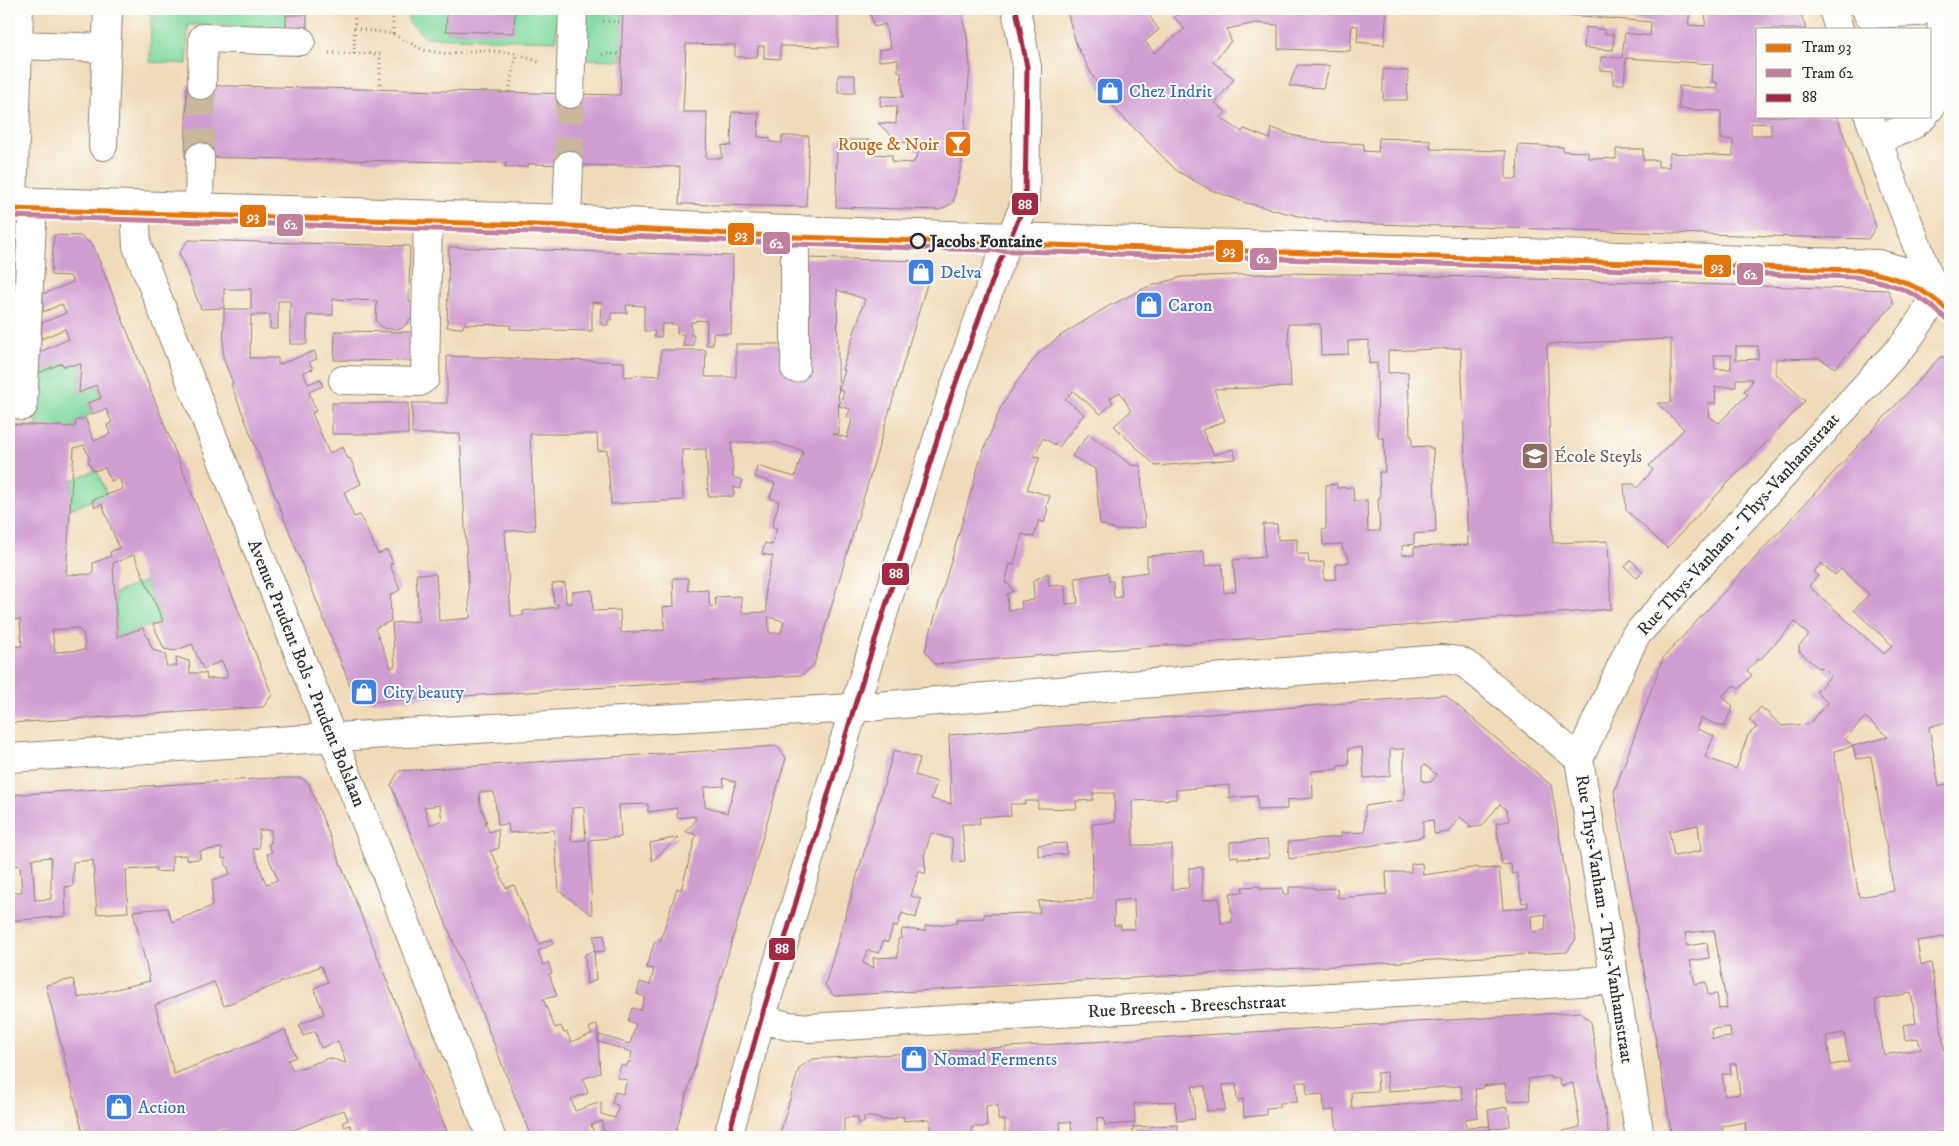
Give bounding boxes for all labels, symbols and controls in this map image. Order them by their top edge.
legend [1756,28,1932,118]
text: Tram 93 [1802,38,1851,57]
text: Tram 62 [1802,64,1854,83]
shop icon: Chez Indrit [1095,76,1125,106]
place label: Chez Indrit [1129,81,1212,103]
text: 88 [1802,88,1817,107]
bar icon: Rouge & Noir [943,129,973,159]
place label: Rouge & Noir [837,134,939,156]
line badge: 88 [1011,192,1039,216]
text: 88 [1018,196,1032,214]
line badge: 93 [239,204,267,228]
text: 93 [246,208,259,226]
line badge: 62 [276,213,304,237]
text: 62 [283,216,298,234]
line badge: 93 [727,222,755,246]
text: 93 [734,226,747,244]
line badge: 62 [762,231,791,255]
place label: Jacobs Fontaine [928,231,1043,253]
marker: Jacobs Fontaine [910,233,926,249]
text: 62 [769,235,784,253]
line badge: 93 [1215,239,1244,263]
text: 93 [1222,242,1235,260]
line badge: 62 [1249,247,1278,271]
text: 62 [1256,250,1271,268]
line badge: 93 [1703,254,1732,278]
shop icon: Delva [906,257,936,287]
text: 93 [1710,258,1723,276]
place label: Delva [940,262,982,284]
line badge: 62 [1736,262,1764,286]
text: 62 [1743,266,1758,284]
shop icon: Caron [1134,290,1164,320]
place label: Caron [1168,295,1213,317]
street label: Rue Thys-Vanham - Thys-Vanhamstraat [1633,409,1845,641]
school or university icon: École Steyls [1520,441,1550,471]
place label: École Steyls [1554,446,1642,468]
street label: Avenue Prudent Bols - Prudent Bolslaan [242,537,370,811]
line badge: 88 [881,562,910,586]
text: 88 [889,565,903,583]
shop icon: City beauty [349,677,379,707]
place label: City beauty [383,682,465,704]
street label: Rue Thys-Vanham - Thys-Vanhamstraat [1570,773,1638,1065]
line badge: 88 [768,937,796,961]
text: 88 [775,940,789,958]
street label: Rue Breesch - Breeschstraat [1087,991,1287,1023]
shop icon: Nomad Ferments [899,1044,929,1074]
place label: Nomad Ferments [933,1049,1057,1071]
shop icon: Action [104,1092,134,1122]
place label: Action [138,1097,186,1119]

